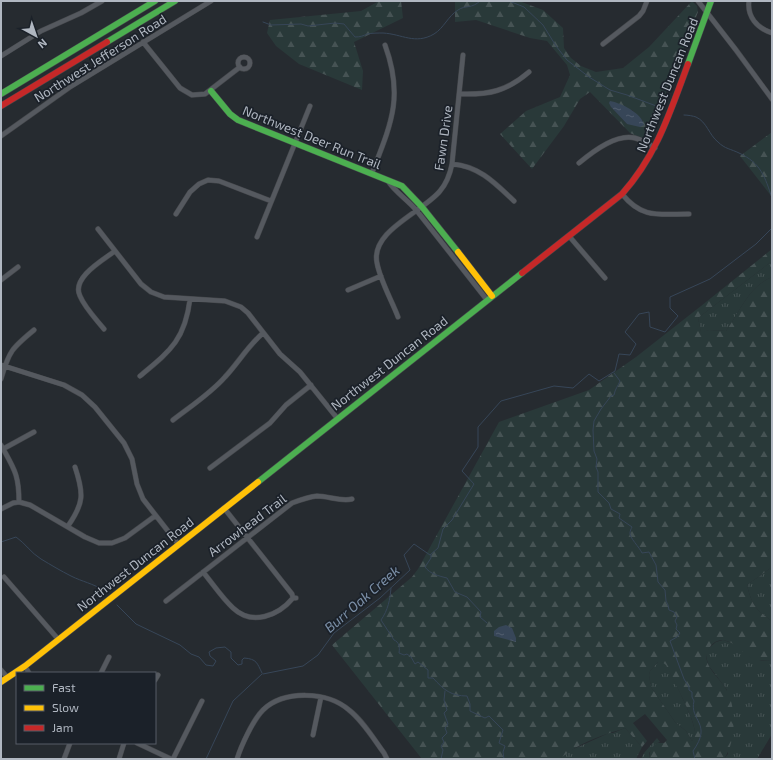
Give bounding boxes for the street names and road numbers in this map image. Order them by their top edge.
street label: Northwest Jefferson Road [31,11,169,105]
street label: Northwest Duncan Road [633,15,701,155]
street label: Northwest Deer Run Trail [240,102,384,172]
street label: Fawn Drive [430,104,456,172]
street label: Northwest Duncan Road [327,312,451,414]
street label: Arrowhead Trail [205,490,289,560]
street label: Northwest Duncan Road [73,513,197,615]

